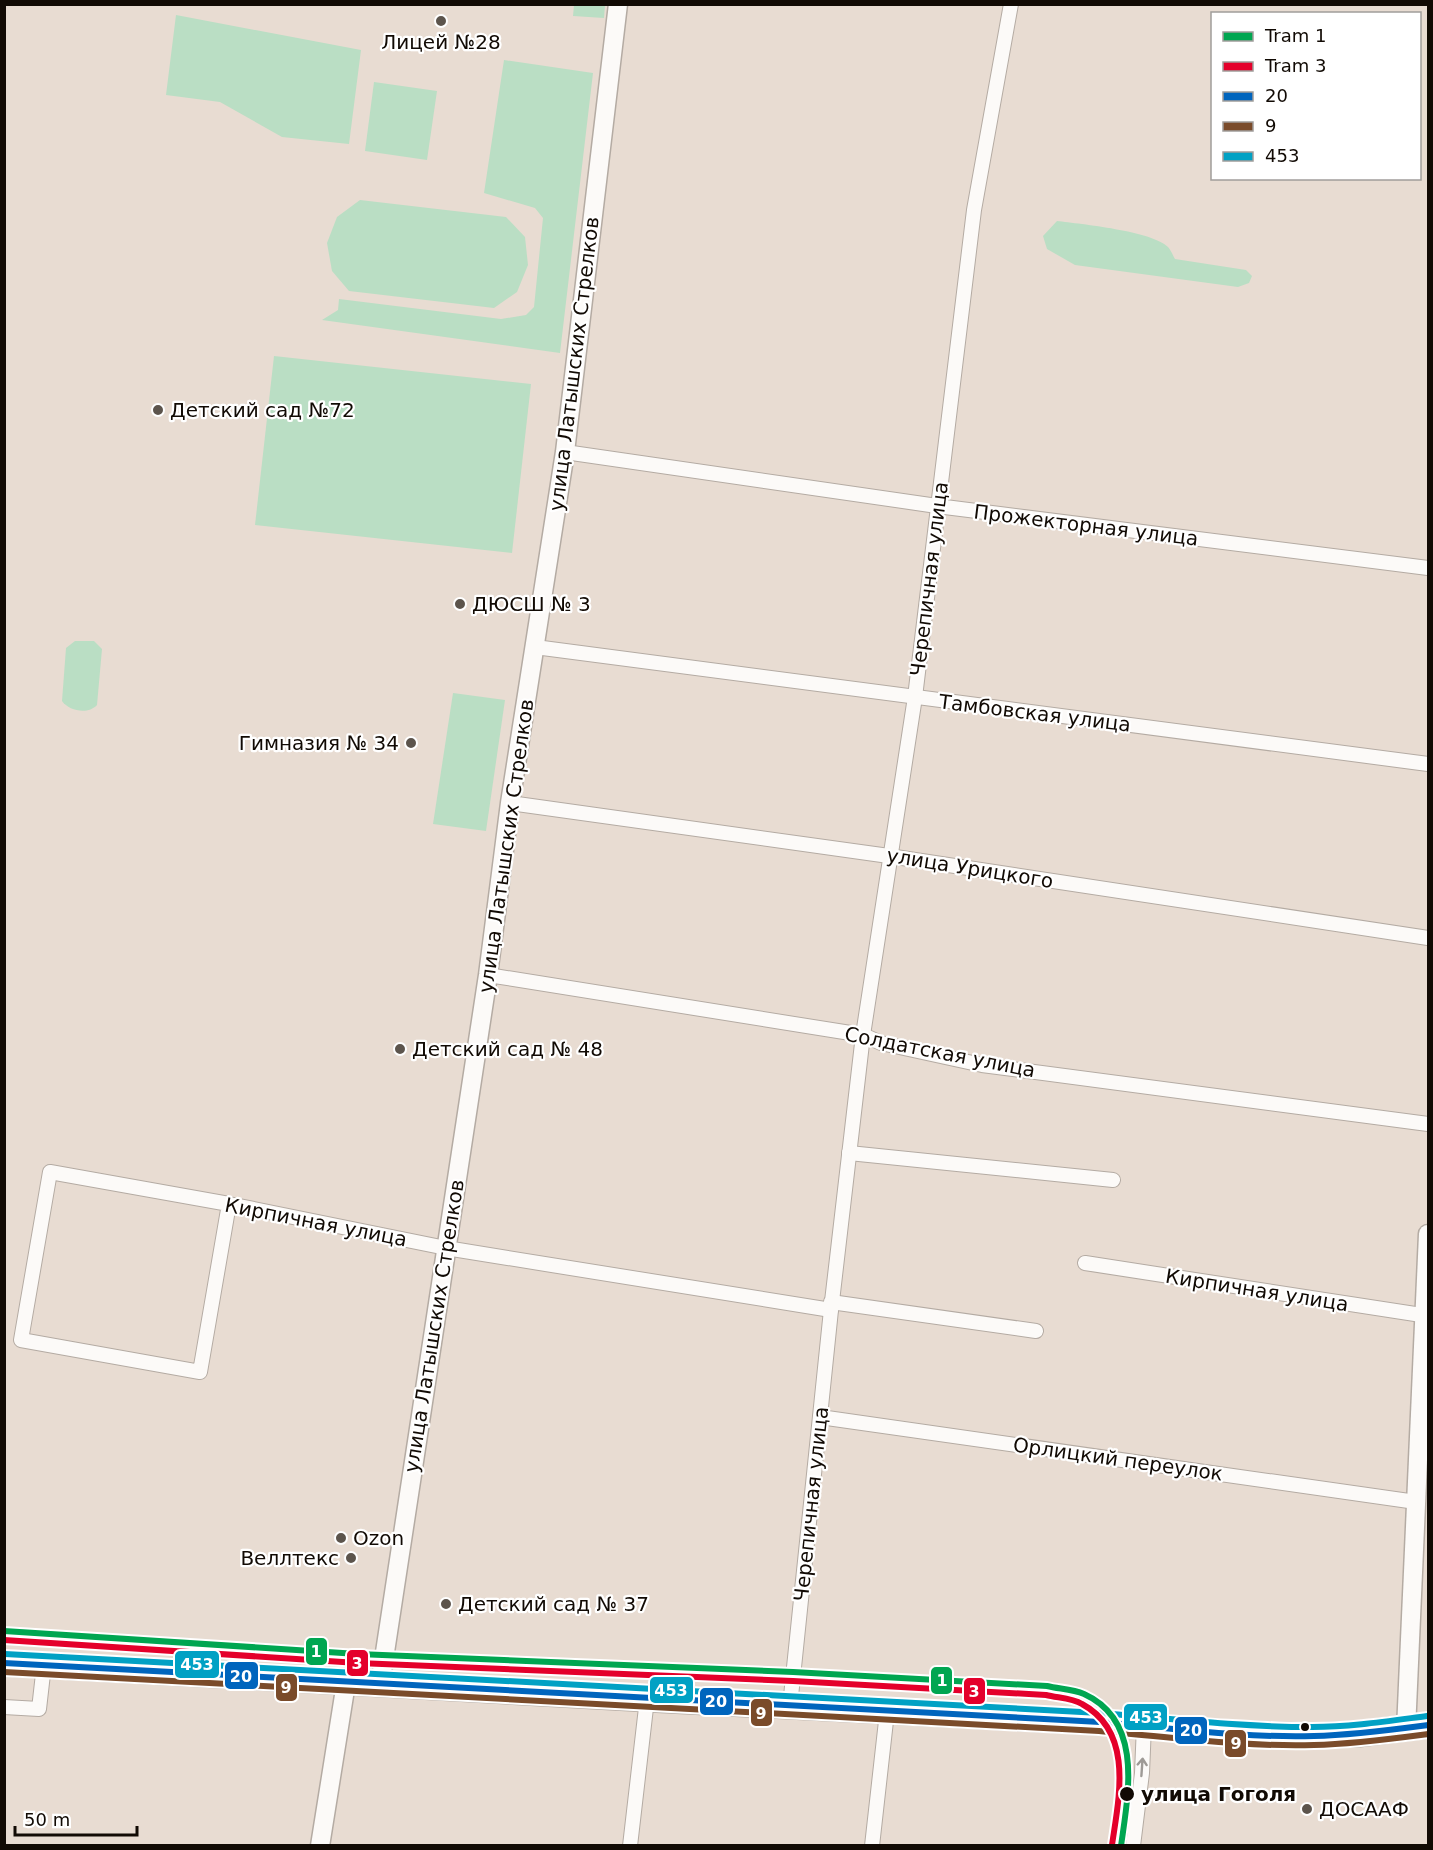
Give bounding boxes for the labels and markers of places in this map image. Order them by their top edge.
marker: Лицей №28 [434,14,448,28]
place label: Лицей №28 [381,30,501,54]
place label: Детский сад №72 [170,398,355,422]
marker: Детский сад №72 [151,403,165,417]
place label: ДЮСШ № 3 [472,592,591,616]
marker: ДЮСШ № 3 [453,597,467,611]
place label: Гимназия № 34 [239,731,399,755]
marker: Гимназия № 34 [404,736,418,750]
place label: Детский сад № 48 [412,1037,603,1061]
marker: Детский сад № 48 [393,1042,407,1056]
place label: Ozon [353,1526,404,1550]
marker: Ozon [334,1531,348,1545]
place label: Веллтекс [240,1546,339,1570]
marker: Веллтекс [344,1551,358,1565]
place label: Детский сад № 37 [458,1592,649,1616]
marker: Детский сад № 37 [439,1597,453,1611]
unlabelled marker [1299,1721,1311,1733]
place label: улица Гоголя [1141,1782,1296,1806]
marker: улица Гоголя [1118,1785,1136,1803]
place label: ДОСААФ [1319,1797,1409,1821]
marker: ДОСААФ [1300,1802,1314,1816]

